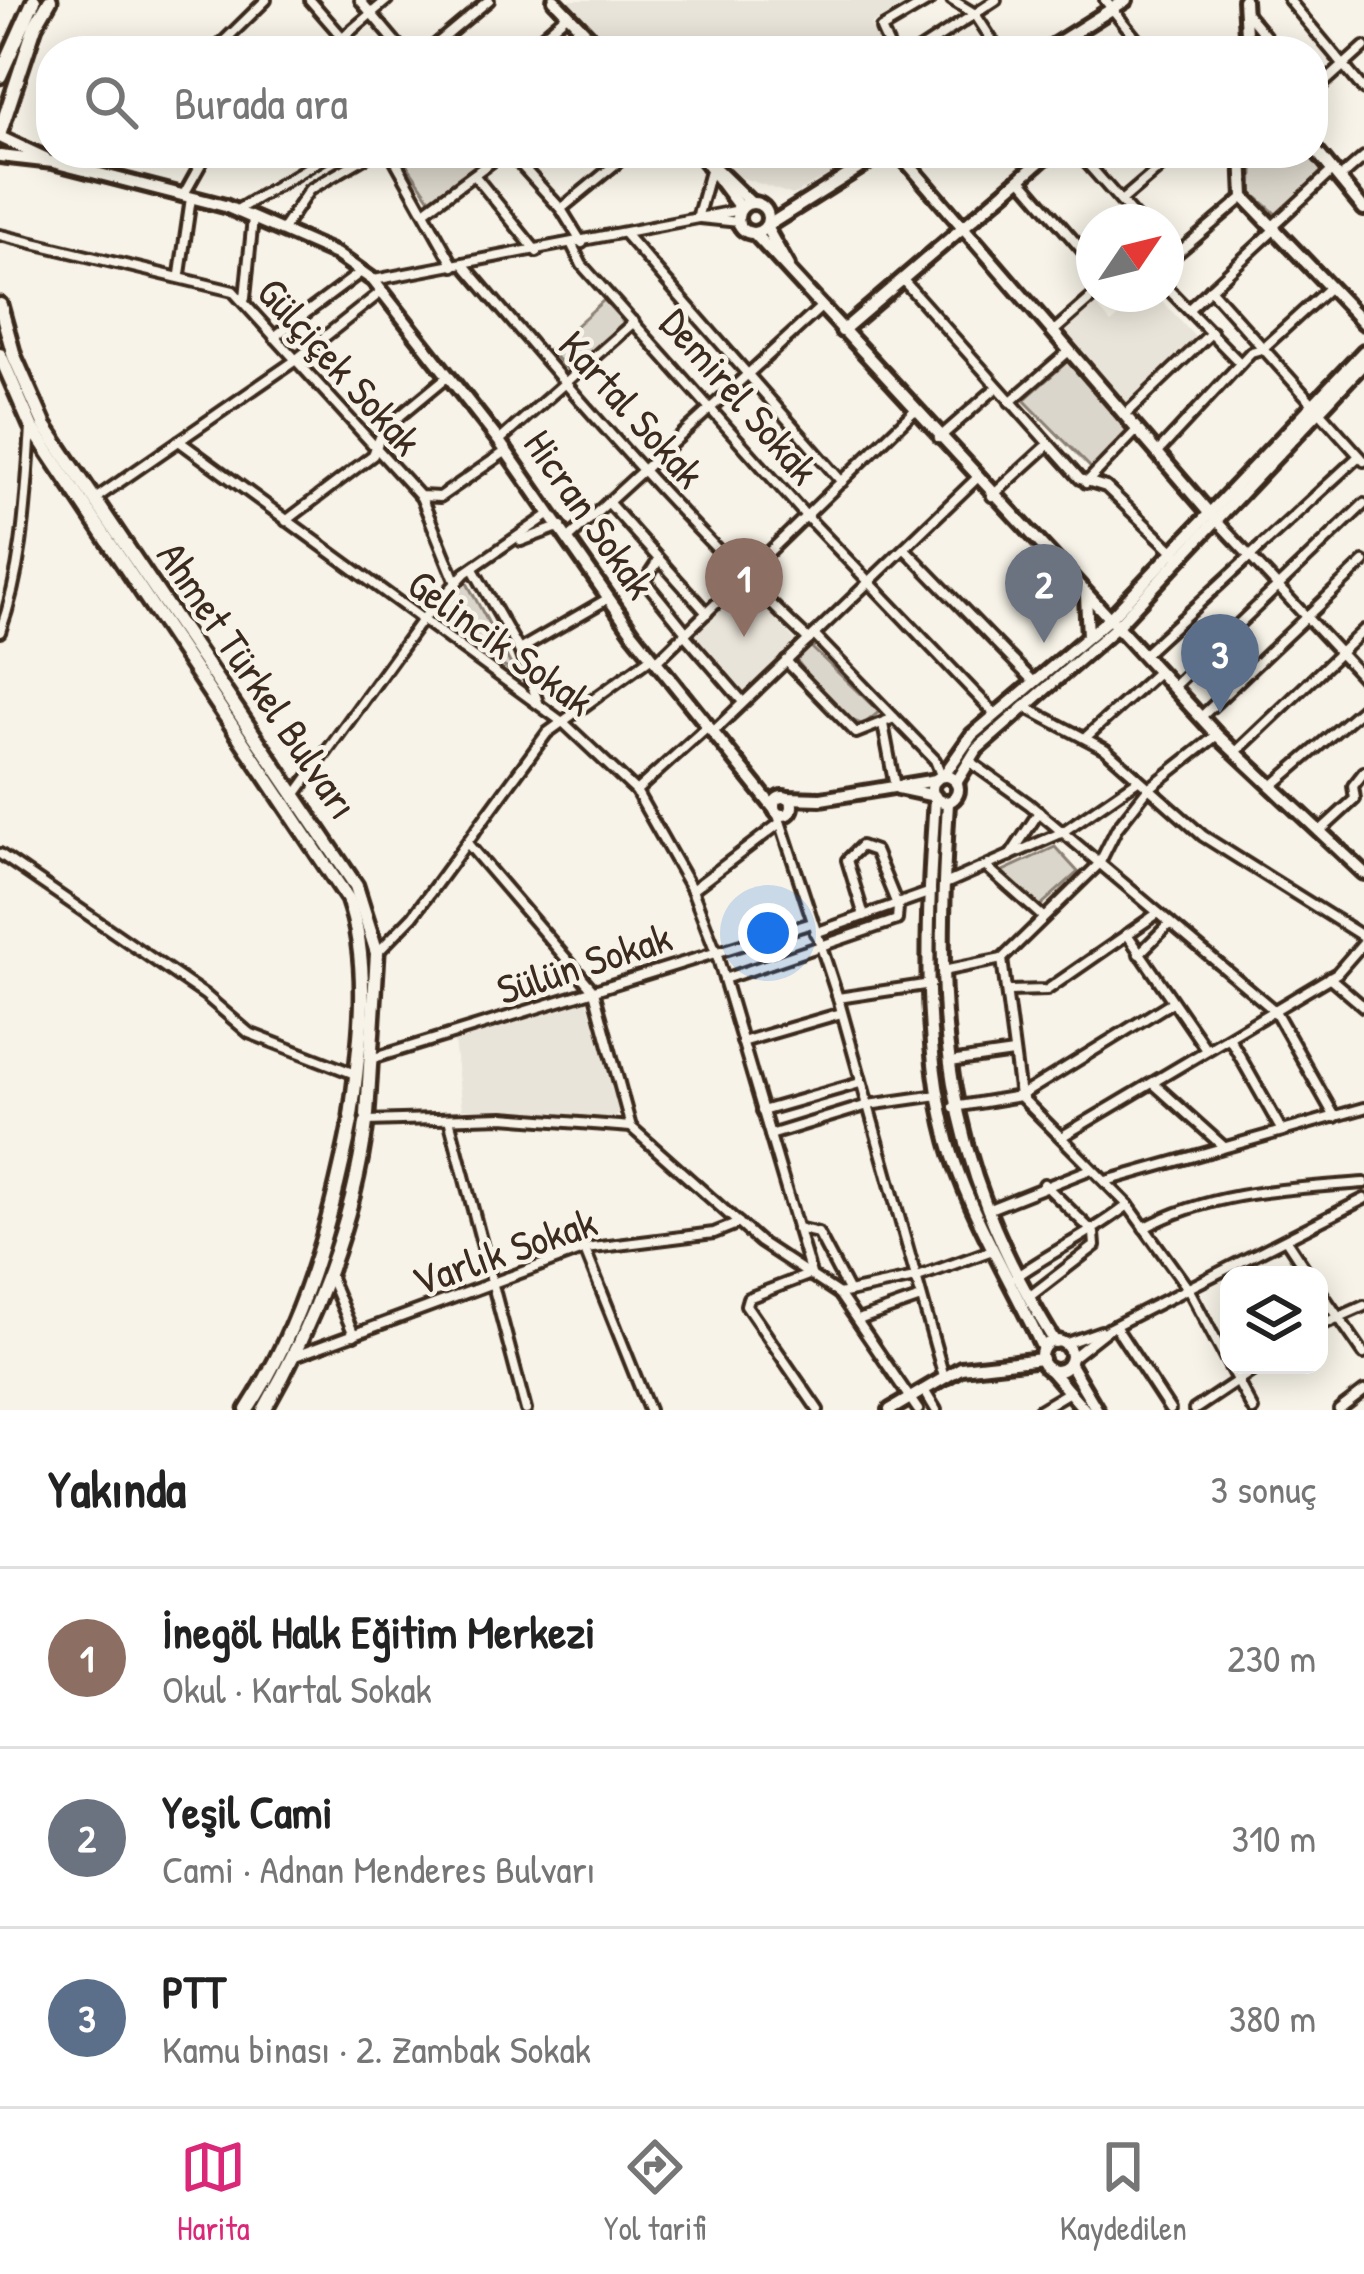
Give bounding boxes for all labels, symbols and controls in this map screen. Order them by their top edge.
search box [36,36,1328,168]
icon: search [78,69,144,135]
text: Burada ara [174,72,348,133]
north arrow [1076,204,1184,312]
street label: Gülçiçek Sokak [245,264,436,467]
street label: Demirel Sokak [648,296,833,496]
street label: Kartal Sokak [546,318,718,500]
street label: Hicran Sokak [511,418,669,610]
street label: Ahmet Türkel Bulvarı [144,530,372,830]
pin: 1 [705,538,783,637]
pin: 2 [1005,544,1083,643]
street label: Gelincik Sokak [397,555,606,728]
pin: 3 [1181,614,1259,713]
your location [738,903,798,963]
street label: Sülün Sokak [489,908,678,1017]
street label: Varlık Sokak [404,1192,604,1309]
map controls [1220,1266,1328,1374]
button: layers [1220,1266,1328,1374]
text: Yakında [48,1454,186,1523]
text: 3 sonuç [1210,1462,1316,1515]
text: İnegöl Halk Eğitim Merkezi [162,1601,595,1662]
text: 1 [80,1631,94,1684]
text: 230 m [1227,1631,1316,1684]
text: Okul · Kartal Sokak [162,1662,432,1715]
text: Yeşil Cami [162,1781,333,1842]
text: 2 [78,1811,96,1864]
text: 310 m [1231,1811,1316,1864]
text: Cami · Adnan Menderes Bulvarı [162,1842,595,1895]
text: PTT [162,1961,226,2022]
text: 3 [78,1991,96,2044]
text: 380 m [1229,1991,1316,2044]
text: Kamu binası · 2. Zambak Sokak [162,2022,591,2075]
tab: Harita [177,2134,250,2250]
tab: Yol tarifi [604,2134,706,2250]
tab: Kaydedilen [1060,2134,1187,2250]

